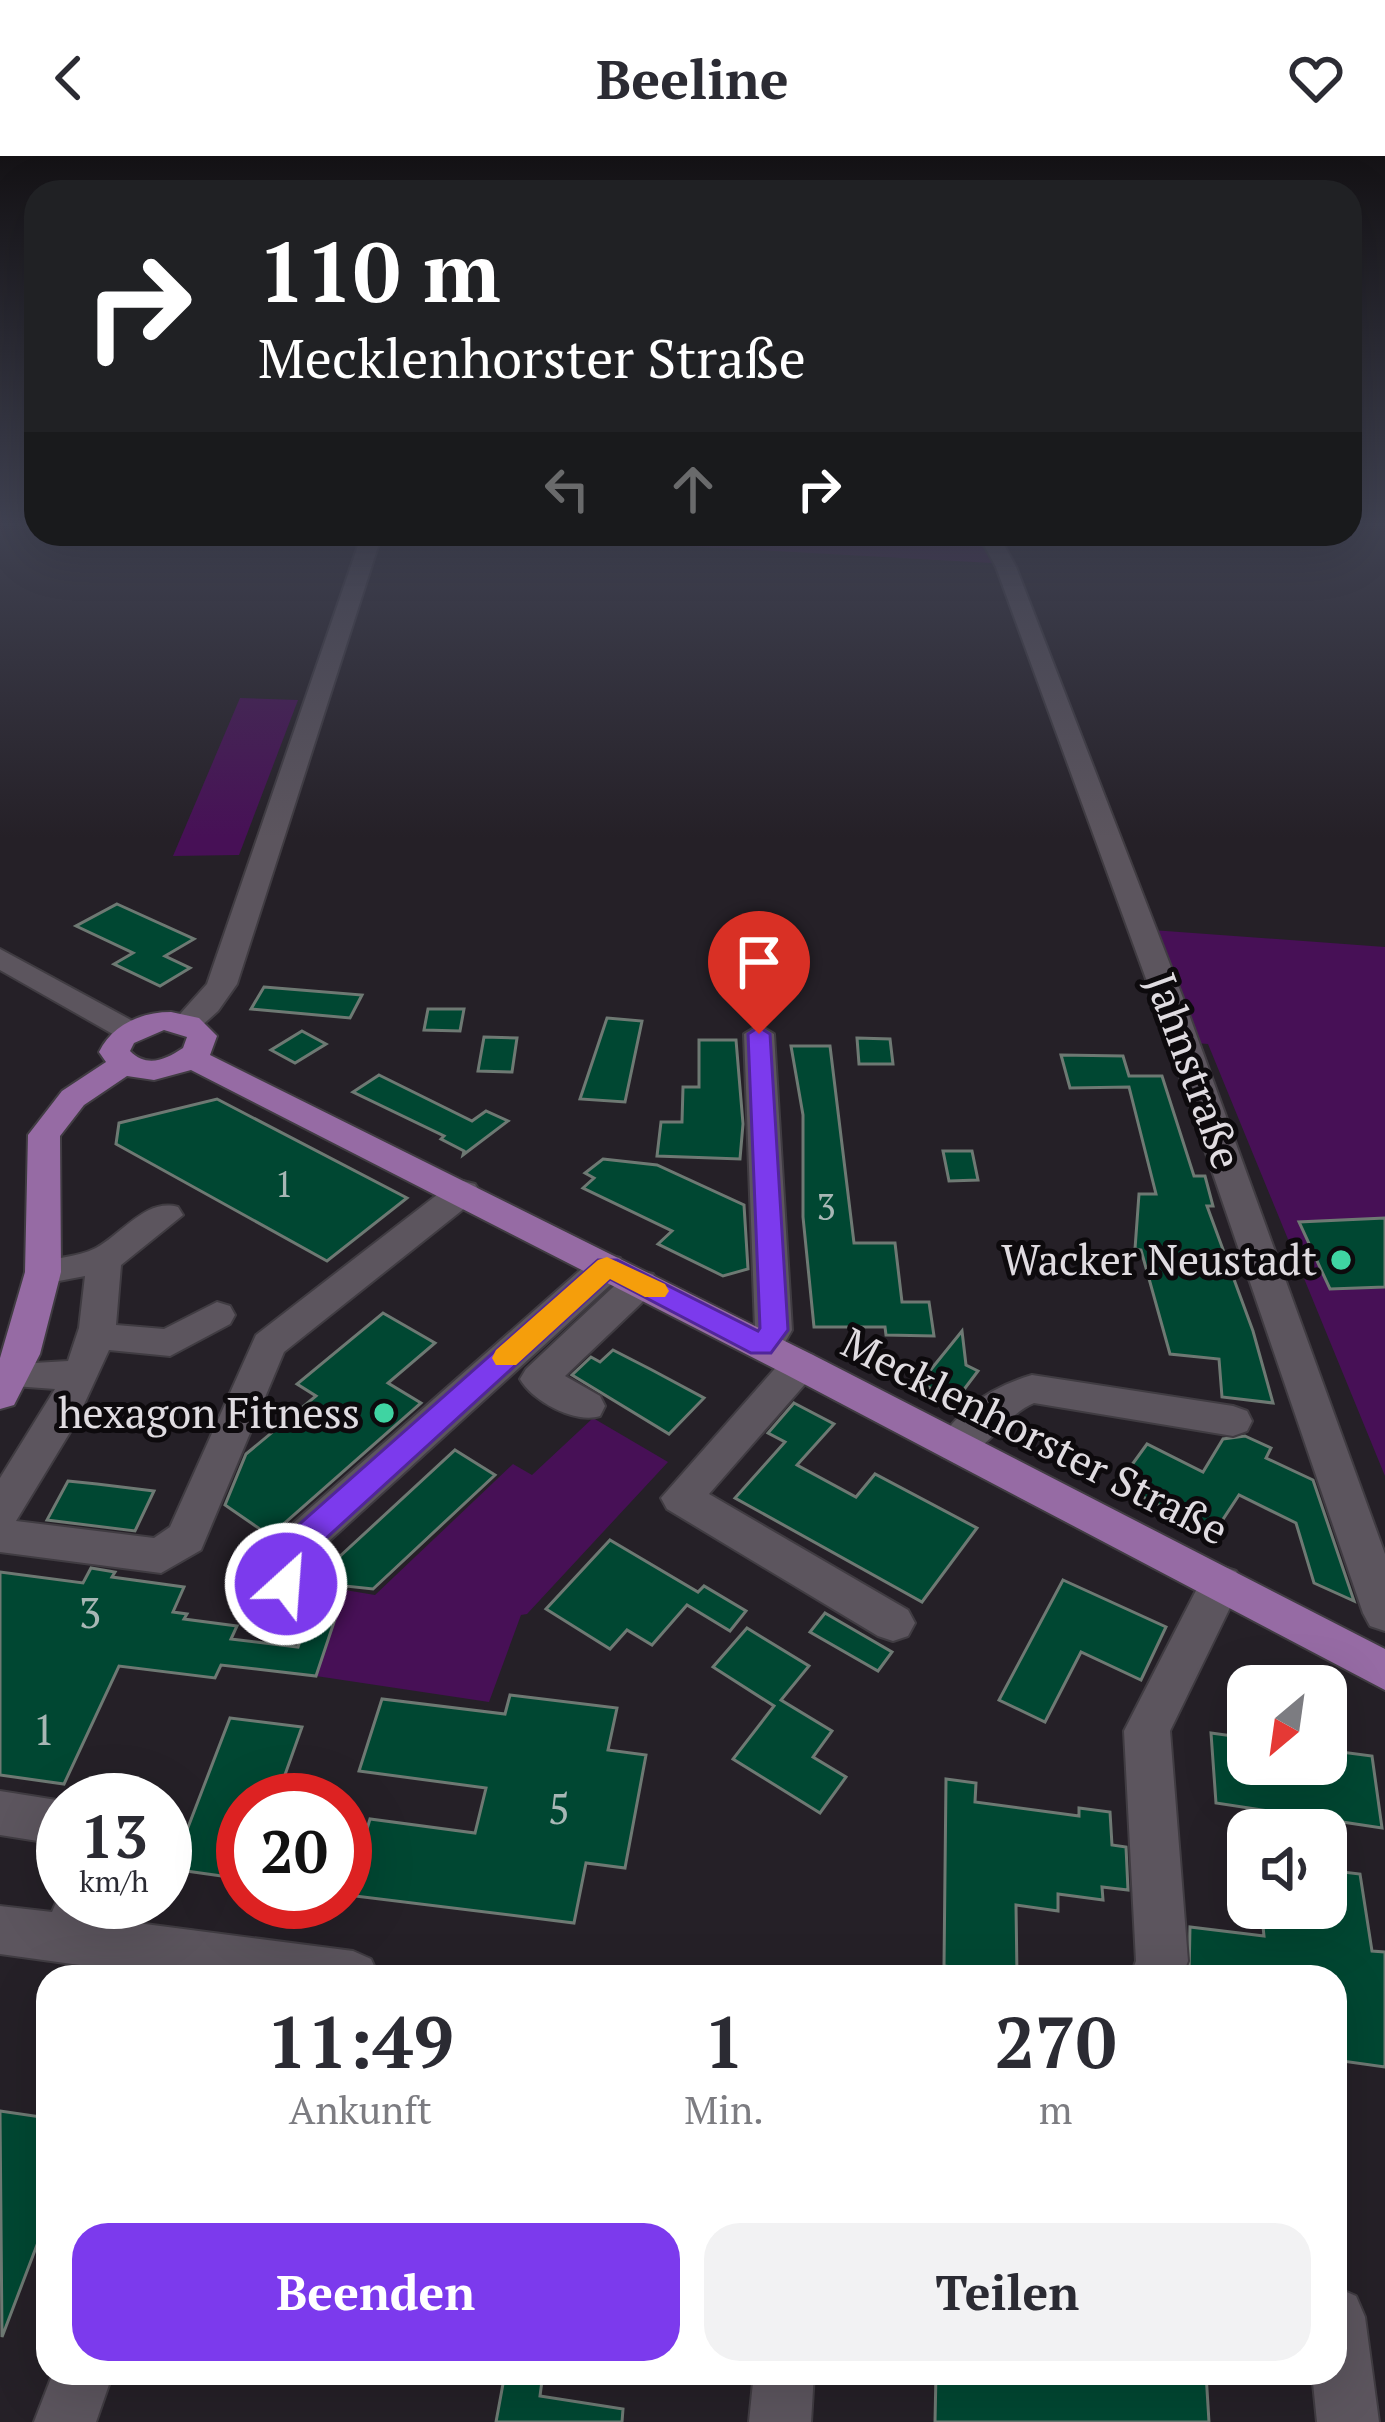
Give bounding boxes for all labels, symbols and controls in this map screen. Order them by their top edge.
text: Beeline [596,43,789,114]
icon: back [36,45,102,111]
icon: heart [1283,45,1349,111]
text: 110 m [258,215,501,326]
icon: right [60,228,216,384]
text: Mecklenhorster Straße [258,322,806,393]
icon: left [534,456,600,522]
icon: ahead [660,456,726,522]
icon: right [786,456,852,522]
pin [708,911,810,1034]
icon: arrive [726,929,792,995]
street label: Jahnstraße [1134,965,1256,1176]
house number: 1 [274,1160,294,1207]
house number: 3 [816,1183,836,1230]
place label: Wacker Neustadt [1001,1231,1317,1287]
marker: Wacker Neustadt [1328,1247,1354,1273]
street label: Mecklenhorster Straße [833,1313,1238,1557]
place label: hexagon Fitness [58,1384,360,1440]
marker: hexagon Fitness [371,1400,397,1426]
position arrow [223,1521,349,1647]
house number: 3 [79,1584,101,1640]
north arrow [1227,1665,1347,1785]
map controls [1227,1665,1347,1929]
house number: 1 [33,1701,55,1757]
speed limit sign: 20 [216,1773,372,1929]
house number: 5 [548,1780,570,1836]
text: 13 [80,1796,148,1875]
button: sound [1227,1809,1347,1929]
text: km/h [79,1861,149,1901]
text: 11:49 [266,1993,454,2089]
text: 1 [704,1993,745,2089]
text: 270 [994,1993,1116,2089]
text: Ankunft [289,2083,432,2135]
text: Min. [684,2083,764,2135]
text: m [1039,2083,1072,2135]
button: Beenden [72,2223,680,2361]
button: Teilen [704,2223,1311,2361]

